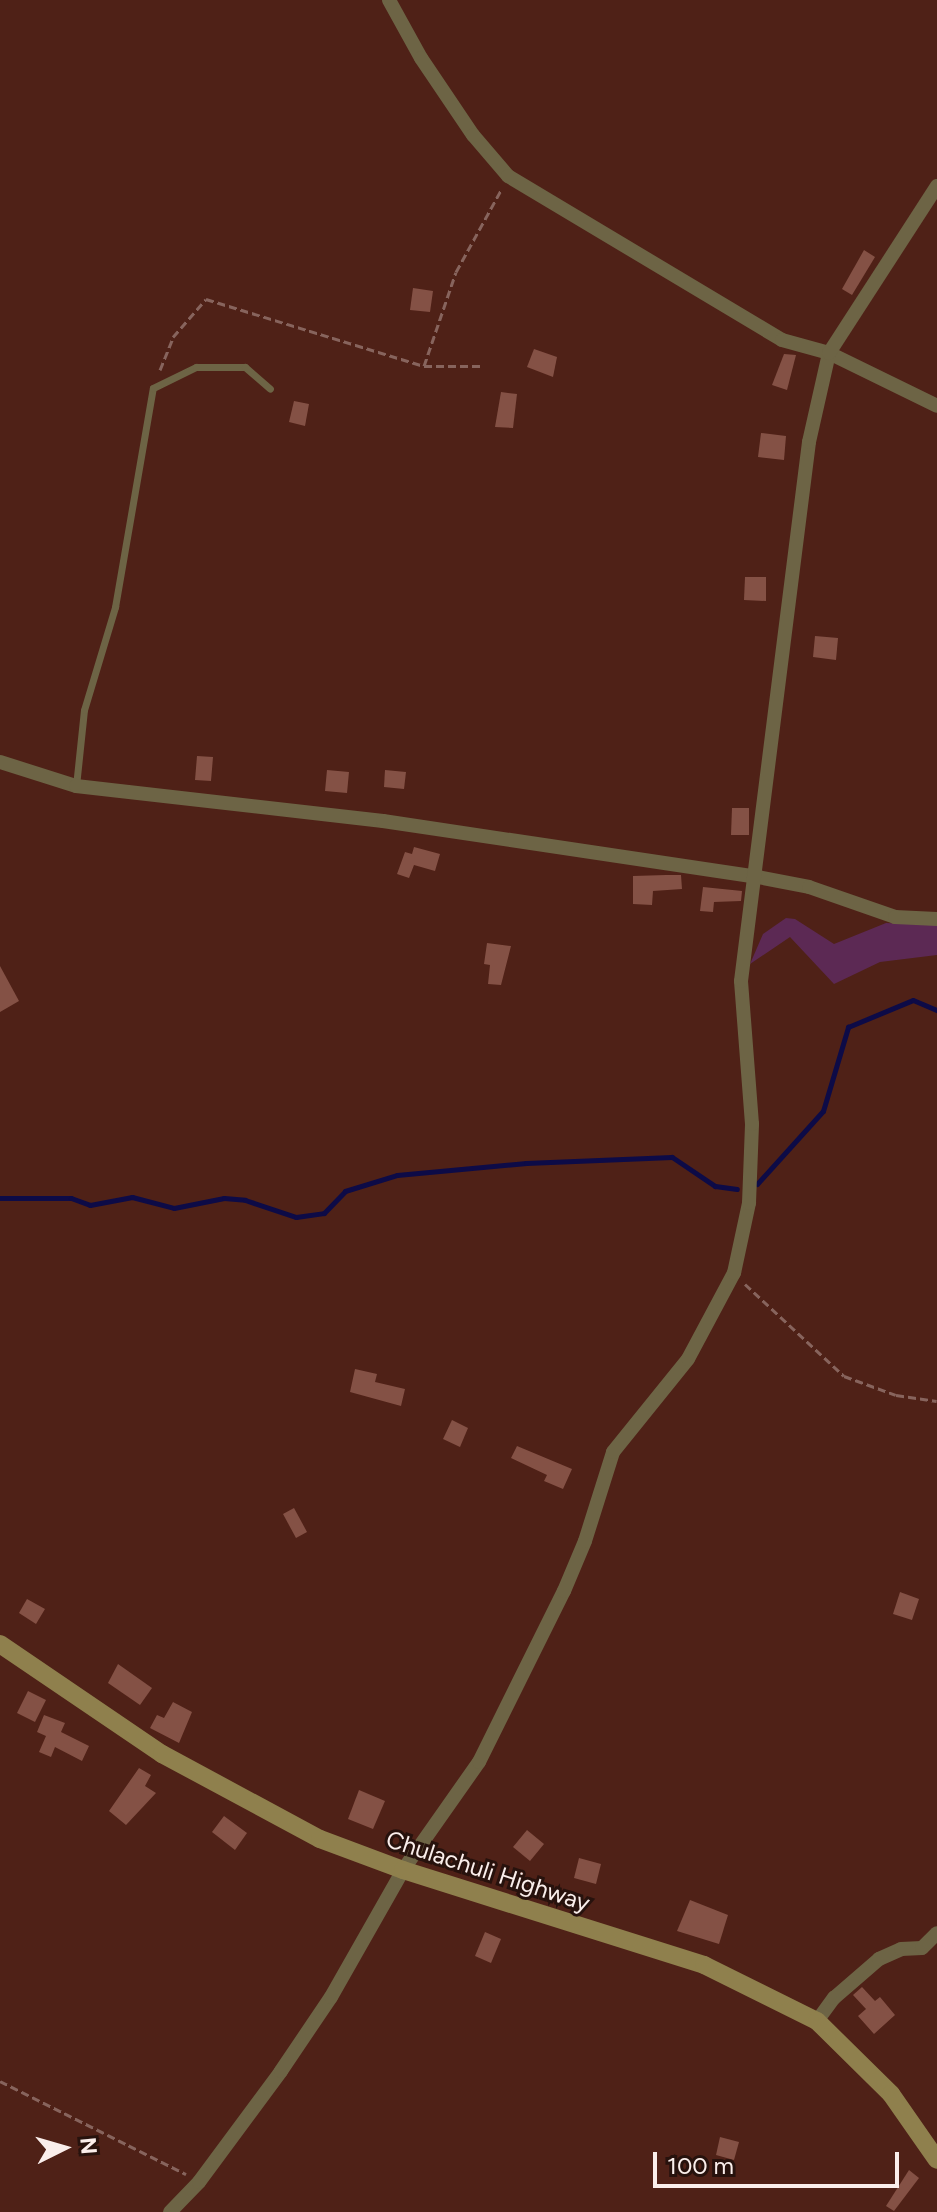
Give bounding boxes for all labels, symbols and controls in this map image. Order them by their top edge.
street label: Chulachuli Highway [383,1825,593,1917]
north arrow [24,2108,104,2188]
text: N [74,2136,103,2156]
scale bar [657,2136,903,2186]
text: 100 m [667,2151,734,2180]

